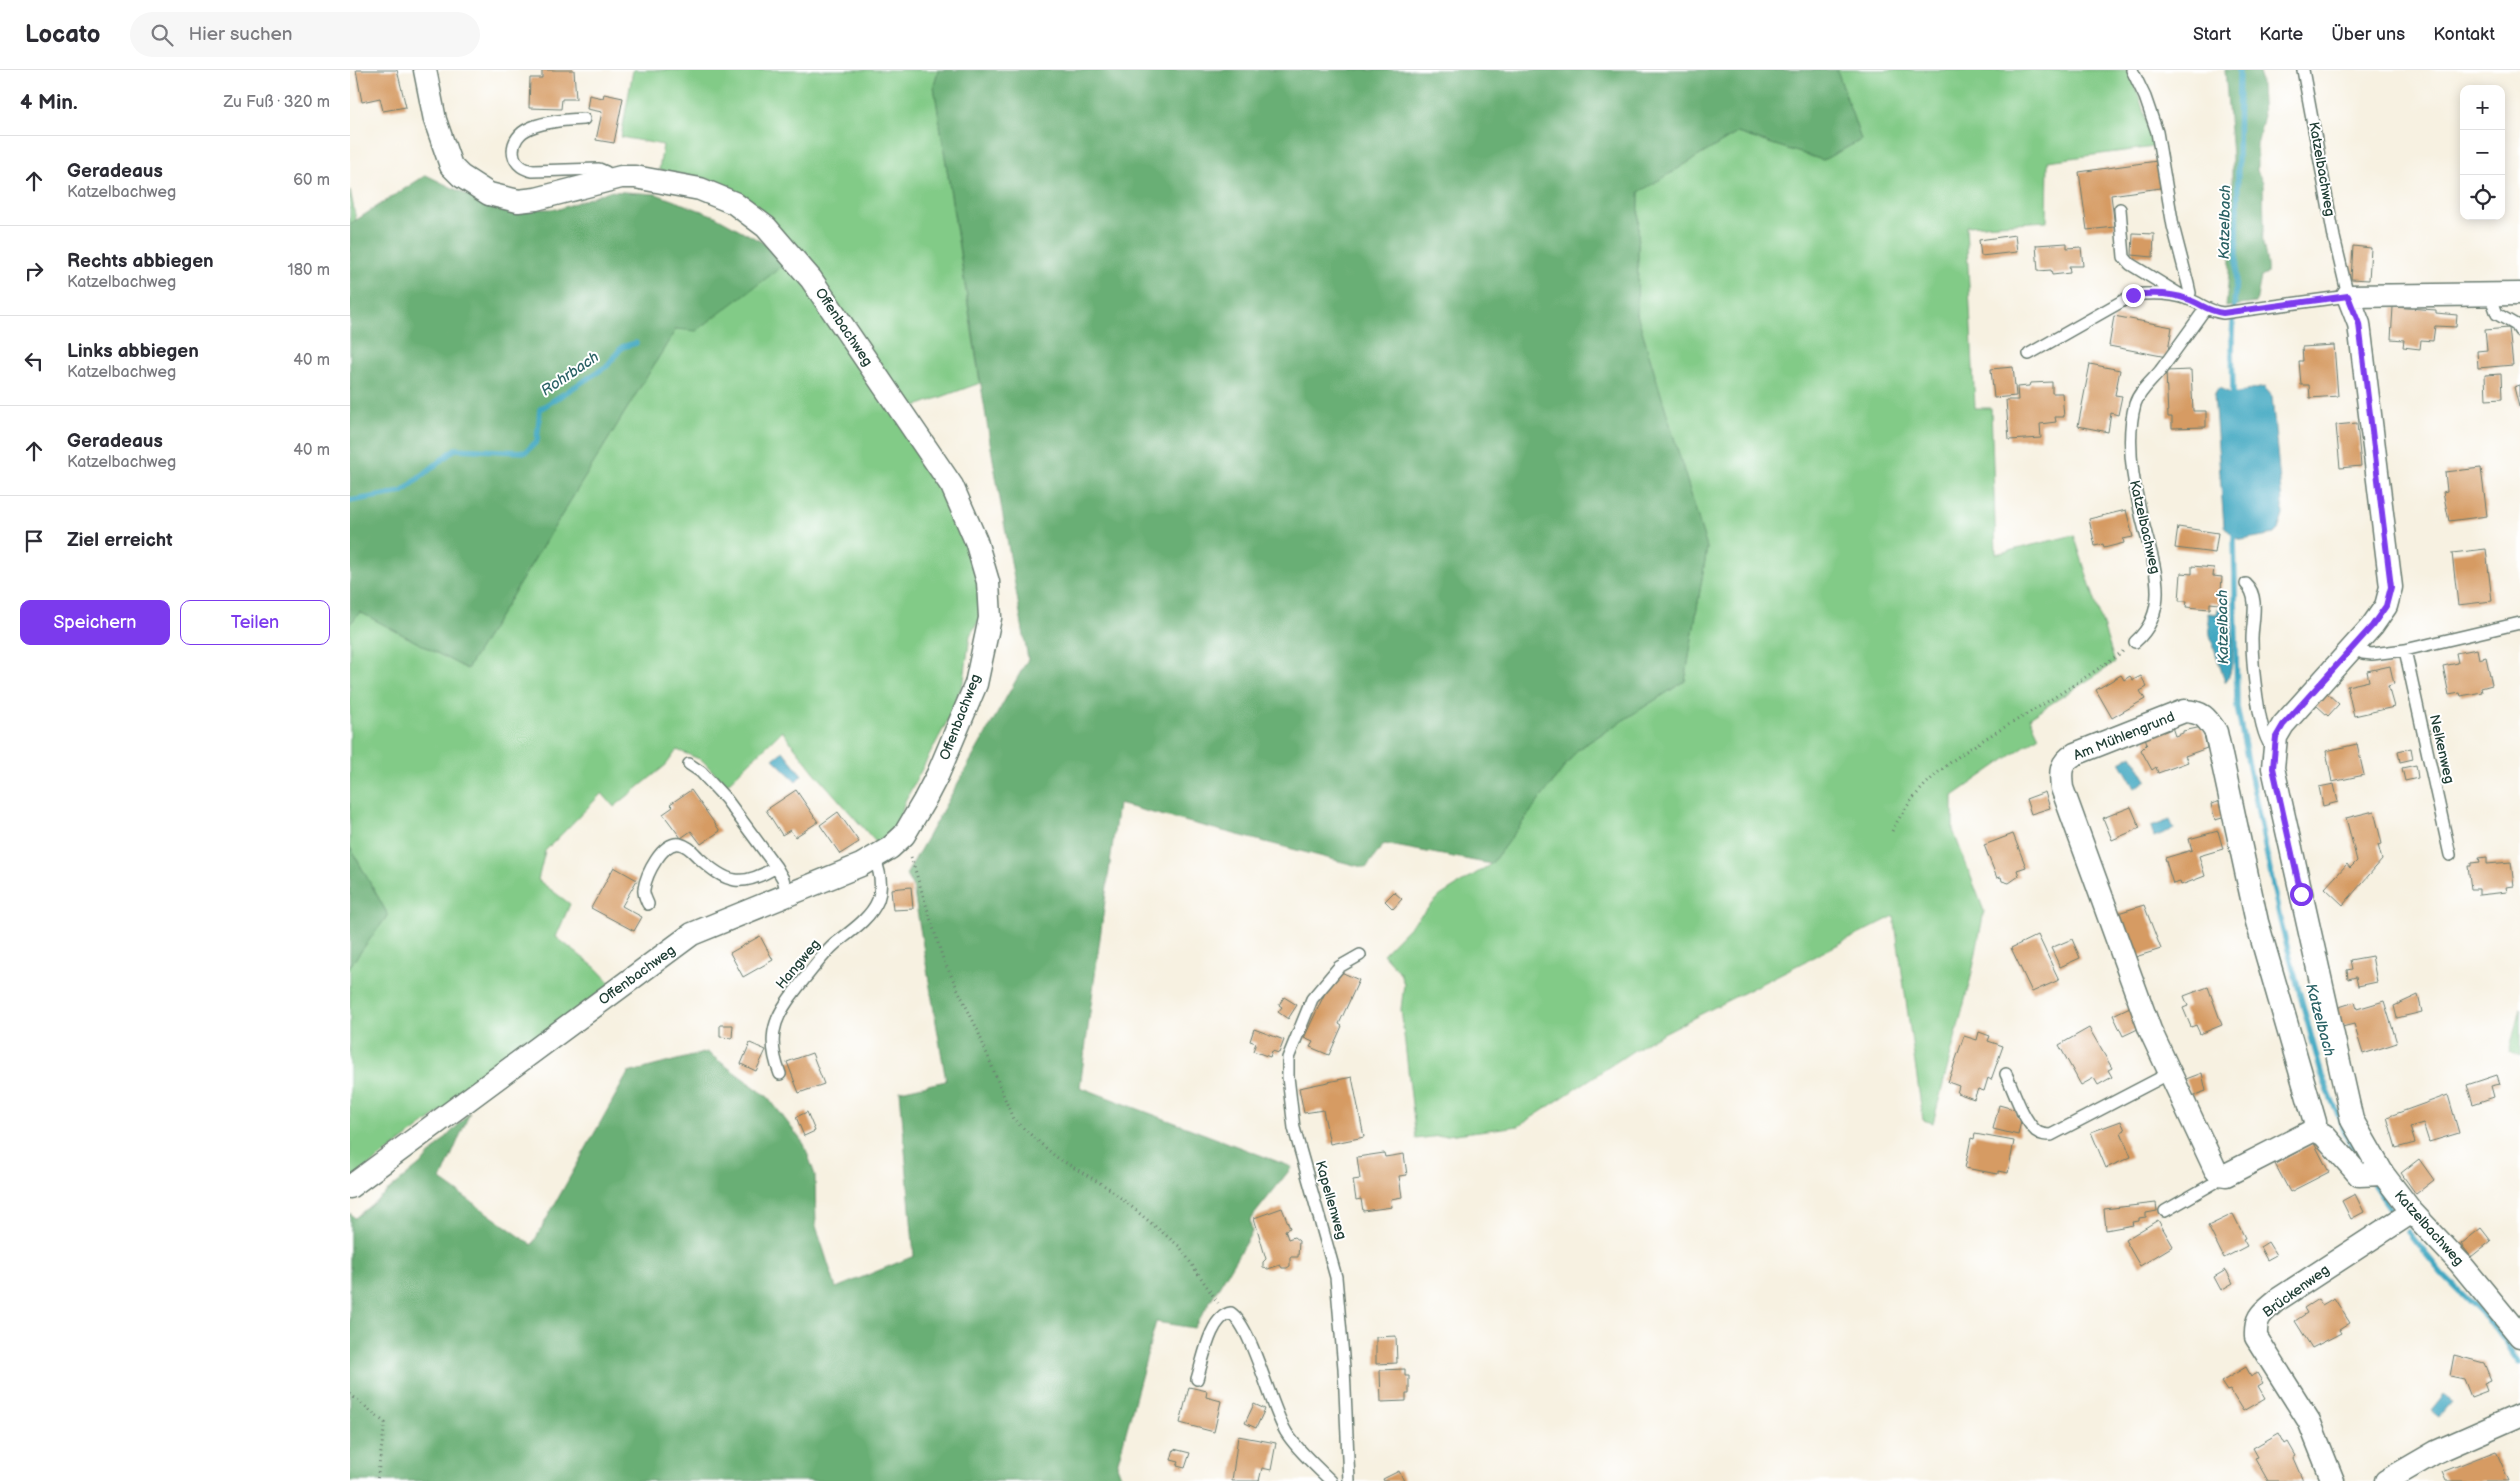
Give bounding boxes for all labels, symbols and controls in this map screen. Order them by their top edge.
search box [130,12,480,57]
text: Locato [25,20,100,49]
icon: search [148,21,176,49]
text: Hier suchen [188,23,293,46]
text: Start [2193,24,2231,45]
text: Karte [2259,24,2303,45]
text: Über uns [2331,24,2405,45]
text: Kontakt [2433,24,2495,45]
map controls [2460,85,2505,220]
button: + [2460,85,2505,130]
text: 4 Min. [20,90,78,115]
text: Zu Fuß · 320 m [223,93,330,112]
street label: Katzelbachweg [2305,120,2339,218]
button: − [2460,130,2505,175]
text: Geradeaus [67,160,163,183]
icon: ahead [20,167,48,195]
text: 60 m [293,171,330,190]
button: locate [2460,175,2505,220]
text: Katzelbachweg [67,183,176,202]
water label: Katzelbach [2215,185,2235,259]
text: Rechts abbiegen [67,250,214,273]
icon: right [20,257,48,285]
text: 180 m [288,261,330,280]
text: Katzelbachweg [67,273,176,292]
route end [2122,284,2145,307]
street label: Offenbachweg [812,285,876,369]
text: Links abbiegen [67,340,199,363]
icon: left [20,347,48,375]
water label: Rohrbach [537,348,603,400]
text: 40 m [293,351,330,370]
text: Katzelbachweg [67,363,176,382]
text: Geradeaus [67,430,163,453]
icon: ahead [20,437,48,465]
text: 40 m [293,441,330,460]
text: Katzelbachweg [67,453,176,472]
street label: Katzelbachweg [2126,479,2164,575]
icon: arrive [20,527,48,555]
text: Ziel erreicht [67,529,173,552]
water label: Katzelbach [2213,590,2233,664]
button: Speichern [20,600,170,645]
button: Teilen [180,600,330,645]
street label: Offenbachweg [936,672,984,762]
street label: Am Mühlengrund [2071,708,2177,764]
street label: Nelkenweg [2426,713,2458,785]
route start [2290,883,2313,906]
street label: Hangweg [772,936,824,992]
street label: Offenbachweg [595,941,679,1009]
water label: Katzelbach [2301,981,2339,1059]
street label: Kapellenweg [1312,1159,1350,1241]
street label: Katzelbachweg [2391,1187,2467,1269]
street label: Brückenweg [2259,1261,2333,1321]

